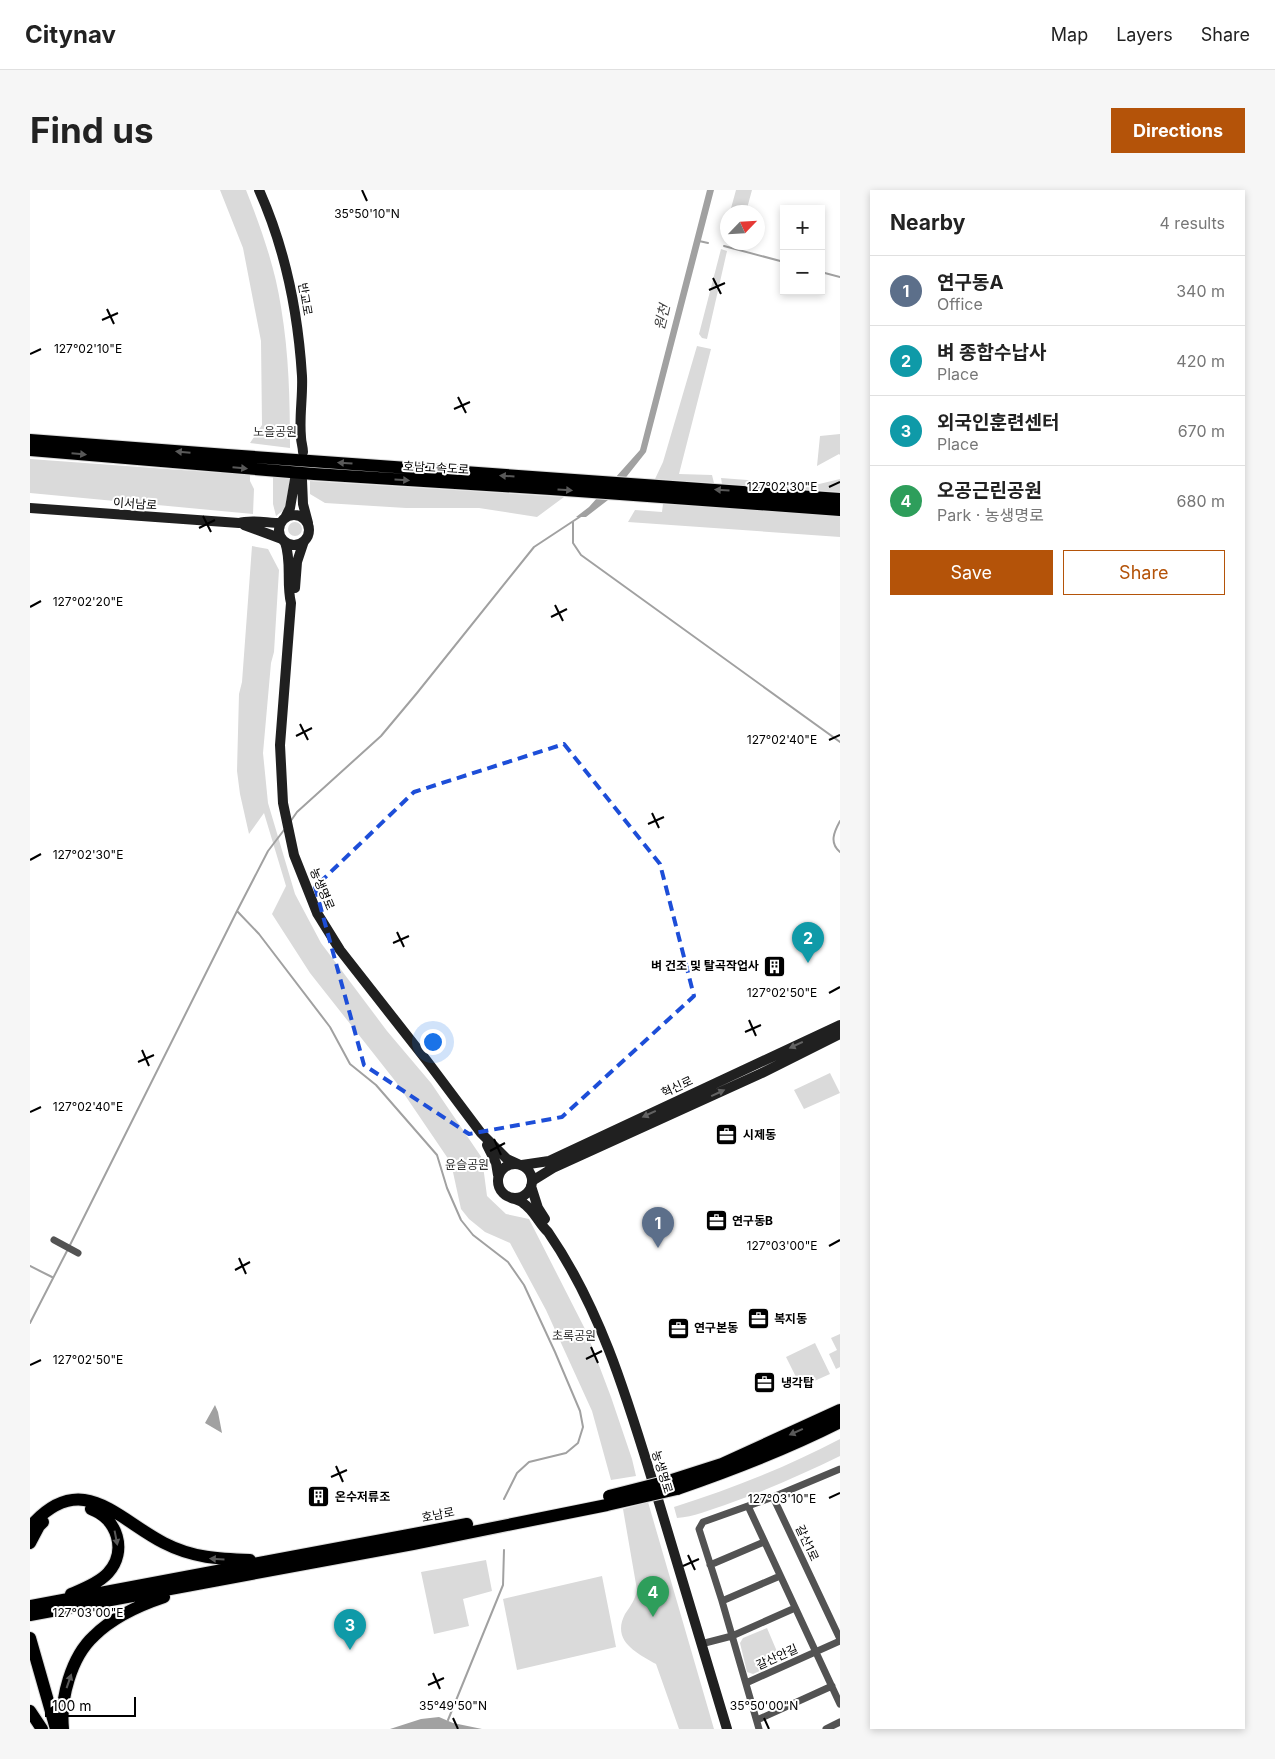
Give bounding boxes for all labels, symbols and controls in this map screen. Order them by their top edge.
text: Citynav [25,20,116,49]
text: Map [1051,24,1088,45]
text: Layers [1116,24,1173,45]
text: Share [1201,24,1250,45]
button: Directions [1111,108,1245,153]
text: Find us [30,109,154,151]
north arrow [720,205,765,250]
map controls [780,205,825,295]
button: + [780,205,825,250]
text: 35°50'10"N [334,206,400,221]
text: Nearby [890,210,965,235]
text: 4 results [1160,213,1225,233]
button: − [780,250,825,295]
text: 연구동A [937,271,1004,294]
street label: 반교로 [295,281,316,317]
text: 1 [903,281,909,301]
text: 340 m [1176,281,1225,301]
text: Office [937,294,983,314]
water label: 원천 [650,301,673,331]
text: 127°02'10"E [54,341,122,356]
text: 벼 종합수납사 [937,341,1046,364]
text: 2 [901,351,911,371]
text: 420 m [1176,351,1225,371]
text: Place [937,364,979,384]
text: 외국인훈련센터 [937,411,1059,434]
text: 3 [901,421,911,441]
text: 670 m [1178,421,1225,441]
park label: 노을공원 [253,424,297,439]
text: Place [937,434,979,454]
one-way arrow [175,448,191,456]
one-way arrow [71,450,87,458]
street label: 호남고속도로 [403,458,469,477]
one-way arrow [337,459,353,467]
one-way arrow [233,465,249,473]
one-way arrow [499,471,515,479]
one-way arrow [395,476,411,484]
text: 127°02'30"E [747,479,817,494]
text: 오공근린공원 [937,479,1042,502]
one-way arrow [557,486,573,494]
one-way arrow [713,486,729,494]
text: 4 [901,491,911,511]
text: 680 m [1177,491,1225,511]
street label: 이서남로 [112,494,158,513]
text: Park · 농생명로 [937,505,1044,525]
button: Save [890,550,1053,595]
button: Share [1063,550,1225,595]
text: 127°02'20"E [53,594,123,609]
text: 127°02'40"E [747,732,817,747]
text: 127°02'30"E [53,847,123,862]
street label: 농생명로 [307,866,338,912]
pin: 2 [792,922,824,963]
building icon: 벼 건조 및 탈곡작업사 [763,954,787,978]
place label: 벼 건조 및 탈곡작업사 [651,958,759,973]
text: 127°02'50"E [747,985,817,1000]
your location [420,1029,446,1055]
one-way arrow [789,1042,803,1050]
street label: 혁신로 [659,1073,695,1100]
one-way arrow [711,1088,725,1096]
text: 127°02'40"E [53,1099,123,1114]
one-way arrow [641,1110,656,1118]
office icon: 시제동 [715,1123,739,1147]
place label: 시제동 [743,1127,776,1142]
park label: 윤슬공원 [445,1157,489,1172]
pin: 1 [642,1207,674,1248]
office icon: 연구동B [704,1209,728,1233]
place label: 연구동B [732,1213,773,1228]
text: 127°03'00"E [747,1238,817,1253]
office icon: 복지동 [746,1307,770,1331]
place label: 복지동 [774,1311,807,1326]
office icon: 연구본동 [666,1316,690,1340]
place label: 연구본동 [694,1320,738,1335]
park label: 초록공원 [552,1328,596,1343]
text: 127°02'50"E [53,1352,123,1367]
office icon: 냉각탑 [753,1371,777,1395]
place label: 냉각탑 [781,1375,814,1390]
one-way arrow [789,1428,803,1436]
street label: 농생명로 [649,1449,676,1495]
building icon: 온수저류조 [307,1485,331,1509]
place label: 온수저류조 [335,1489,390,1504]
text: 127°03'10"E [748,1491,816,1506]
street label: 호남로 [420,1504,456,1525]
street label: 갈산1로 [793,1522,822,1563]
one-way arrow [113,1530,121,1546]
one-way arrow [208,1554,224,1562]
pin: 4 [637,1576,669,1617]
text: 127°03'00"E [53,1605,123,1620]
pin: 3 [334,1609,366,1650]
street label: 갈산안길 [754,1641,800,1672]
one-way arrow [65,1673,73,1688]
scale bar [45,1694,136,1717]
text: 100 m [52,1697,92,1714]
text: 35°49'50"N [419,1698,487,1713]
text: 35°50'00"N [730,1698,798,1713]

